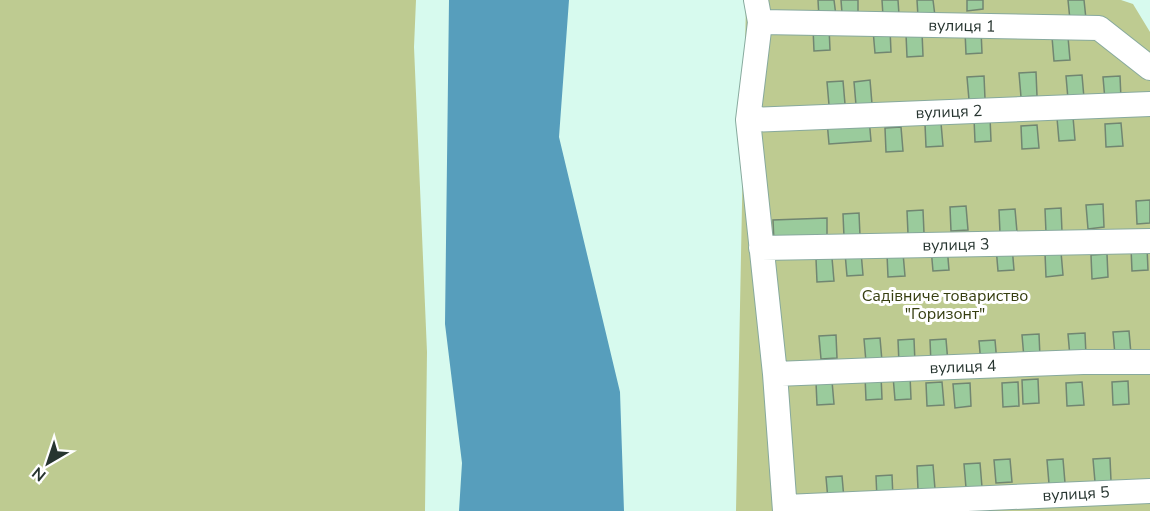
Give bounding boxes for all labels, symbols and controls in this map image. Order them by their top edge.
street label: вулиця 1 [928,14,996,38]
street label: вулиця 2 [915,100,983,124]
street label: вулиця 3 [922,233,990,257]
park label: Садівниче товариство "Горизонт" [862,285,1028,325]
street label: вулиця 4 [929,355,997,379]
north arrow [18,433,78,493]
text: N [28,462,51,486]
street label: вулиця 5 [1042,481,1110,507]

